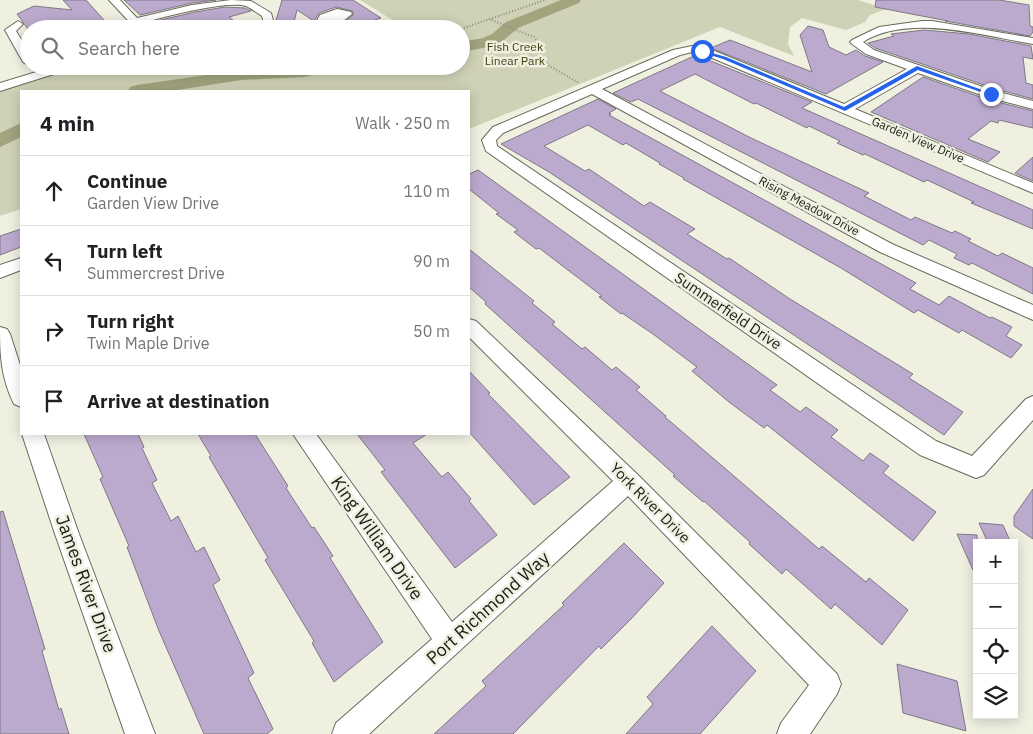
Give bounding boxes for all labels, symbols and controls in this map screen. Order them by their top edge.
search box [20,20,470,75]
icon: search [38,34,66,62]
text: Search here [78,36,180,60]
park label: Fish Creek Linear Park [485,39,546,68]
route start [691,40,714,63]
route end [980,83,1003,106]
text: 4 min [40,109,95,137]
text: Walk · 250 m [355,113,450,133]
street label: Garden View Drive [870,113,967,166]
text: Continue [87,169,167,193]
street label: Rising Meadow Drive [756,173,862,239]
icon: ahead [40,177,68,205]
text: 110 m [403,181,450,201]
text: Garden View Drive [87,193,219,213]
text: Turn left [87,239,163,263]
icon: left [40,247,68,275]
text: 90 m [413,251,450,271]
text: Summercrest Drive [87,263,225,283]
street label: Summerfield Drive [671,268,785,353]
text: Turn right [87,309,174,333]
icon: right [40,317,68,345]
text: 50 m [413,321,450,341]
text: Twin Maple Drive [87,333,210,353]
icon: arrive [40,387,68,415]
text: Arrive at destination [87,389,270,413]
street label: York River Drive [606,458,695,547]
street label: King William Drive [326,471,429,604]
street label: James River Drive [51,512,122,656]
map controls [973,539,1018,719]
button: + [973,539,1018,584]
street label: Port Richmond Way [421,546,554,669]
button: − [973,584,1018,629]
button: locate [973,629,1018,674]
button: layers [973,674,1018,719]

